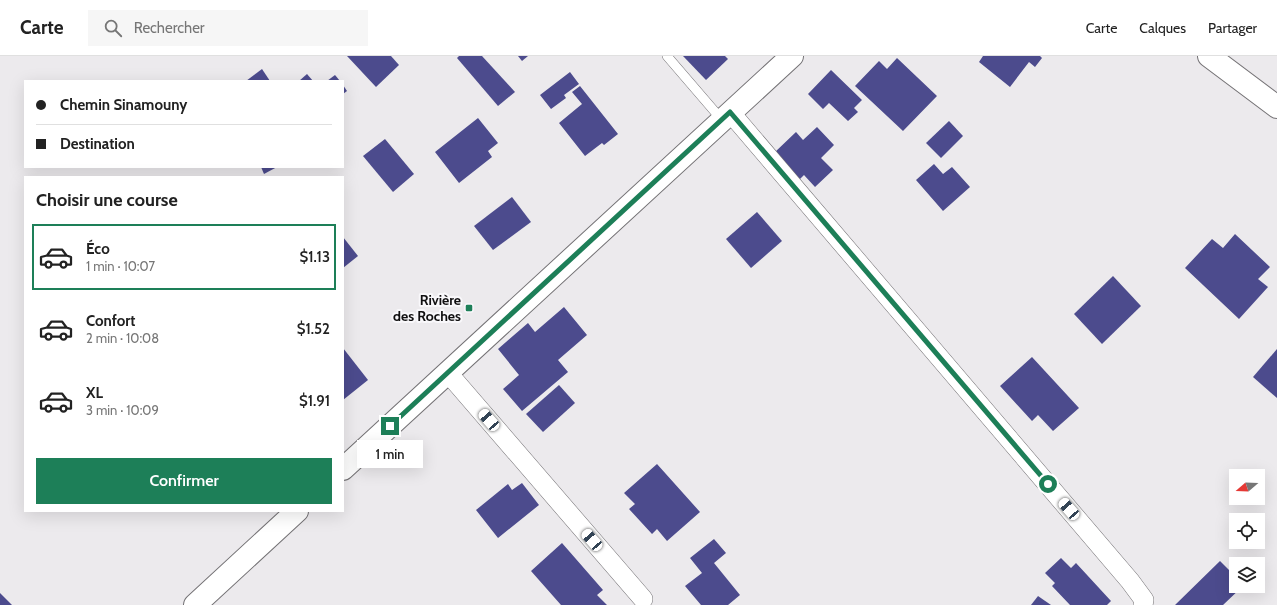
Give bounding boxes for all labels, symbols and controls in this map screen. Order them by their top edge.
search box [88,10,368,46]
text: Carte [20,16,64,39]
icon: search [102,17,124,39]
text: Rechercher [134,19,205,37]
text: Carte [1086,19,1117,37]
text: Calques [1139,19,1186,37]
text: Partager [1208,19,1257,37]
text: Chemin Sinamouny [60,96,187,114]
text: Destination [60,135,135,153]
text: Choisir une course [36,189,178,211]
icon: car [38,239,74,275]
text: Éco [86,240,110,258]
text: $1.13 [300,248,330,266]
text: 1 min · 10:07 [86,258,155,274]
place label: Rivière des Roches [393,291,461,325]
marker: Rivière des Roches [464,303,474,313]
icon: car [38,311,74,347]
text: Confort [86,312,135,330]
text: $1.52 [297,320,330,338]
text: 2 min · 10:08 [86,330,159,346]
icon: car [38,383,74,419]
text: XL [86,384,103,402]
text: $1.91 [299,392,330,410]
text: 3 min · 10:09 [86,402,159,418]
car [477,407,501,433]
route end [381,417,399,435]
callout: 1 min [357,440,423,468]
text: 1 min [375,446,405,462]
button: Confirmer [36,458,332,504]
north arrow [1229,469,1265,505]
map controls [1229,469,1265,593]
route start [1039,475,1057,493]
car [1057,496,1081,522]
button: locate [1229,513,1265,549]
car [580,527,604,553]
button: layers [1229,557,1265,593]

